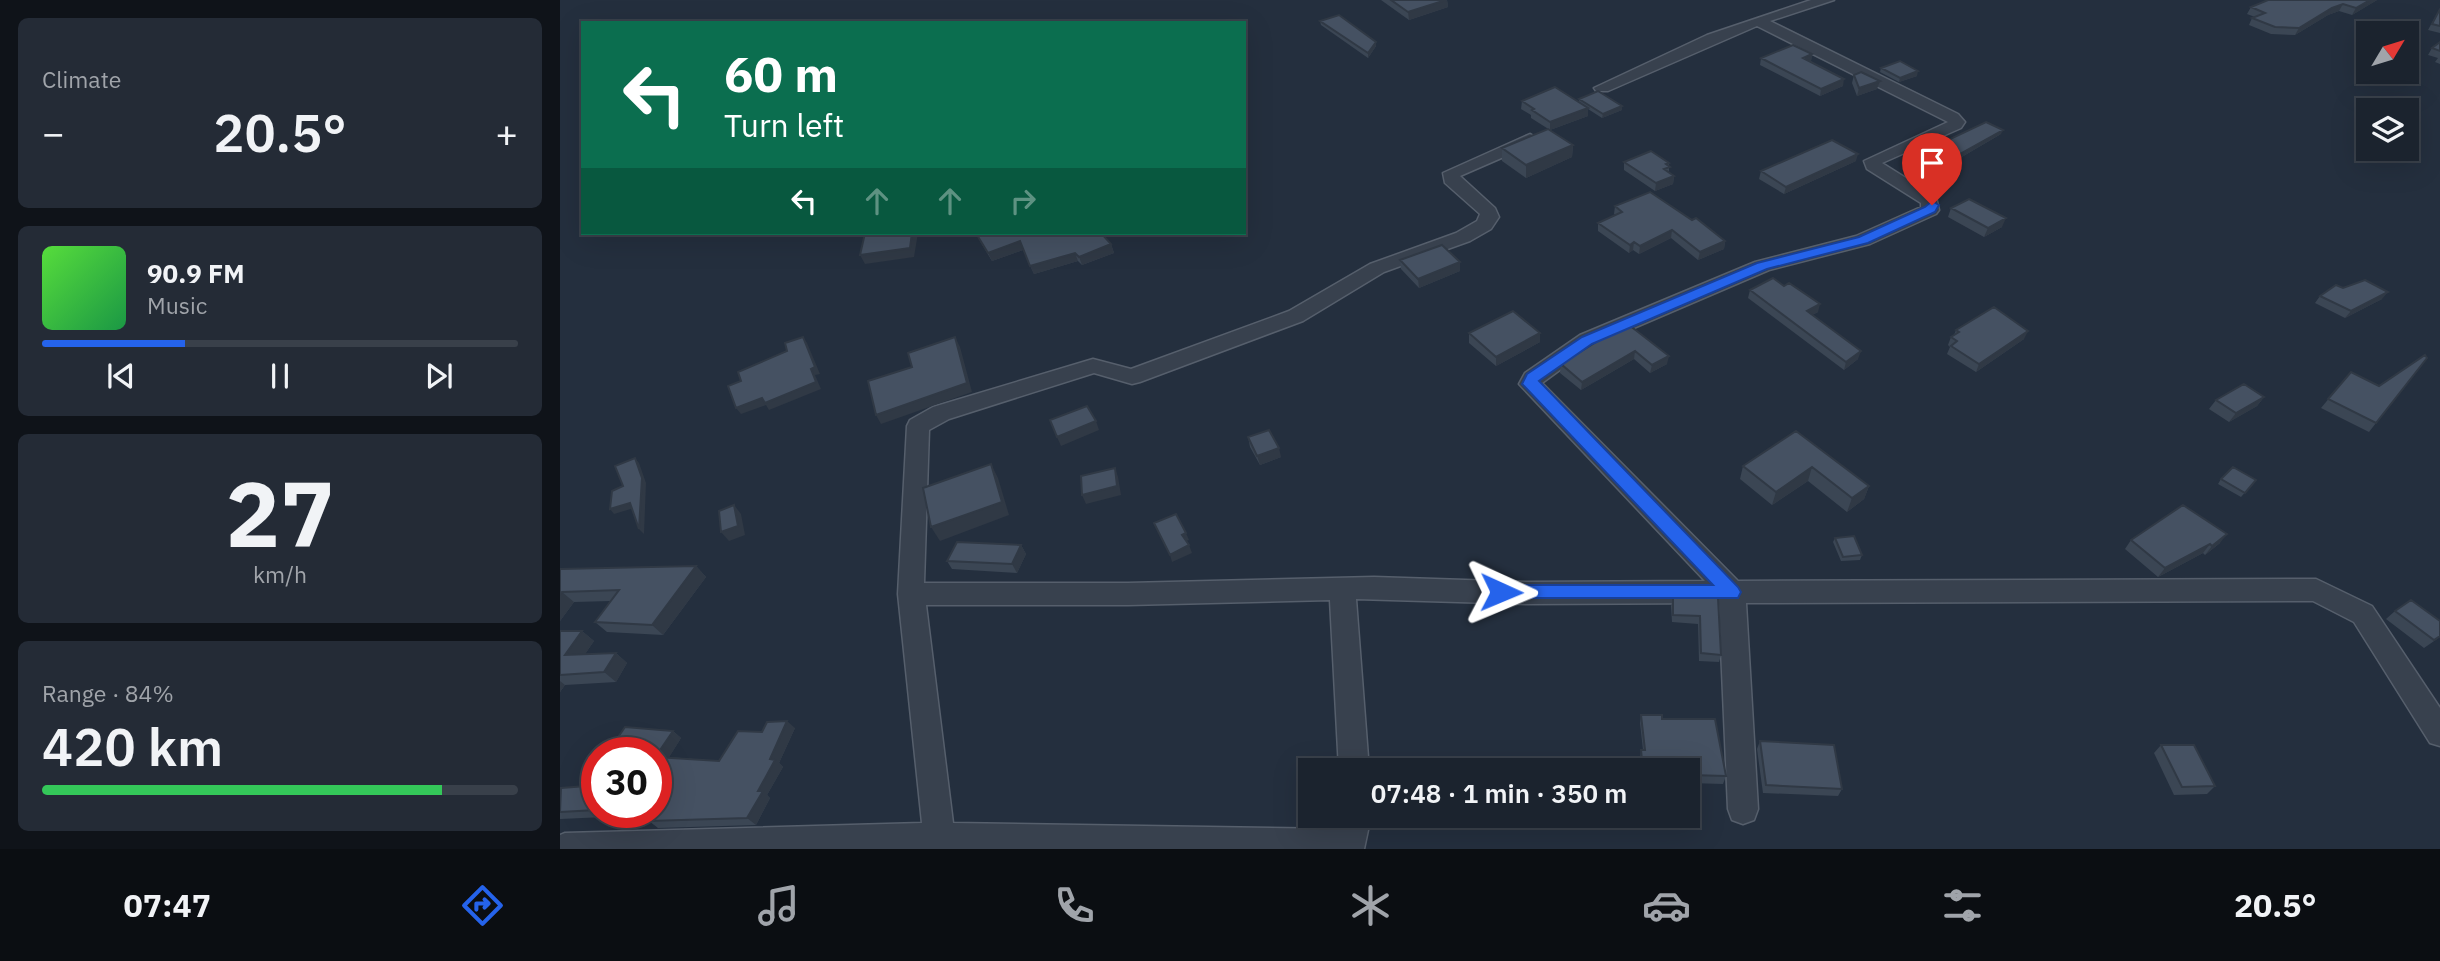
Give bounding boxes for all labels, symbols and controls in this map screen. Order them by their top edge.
north arrow [2356,21,2418,84]
map controls [2356,21,2419,161]
text: 60 m [724,42,838,105]
icon: left [609,49,700,140]
text: Climate [42,64,121,94]
button: layers [2356,98,2419,161]
text: 20.5° [213,99,347,166]
text: Turn left [724,104,844,146]
text: − [42,108,65,157]
text: + [495,108,518,157]
pin [1902,133,1962,205]
icon: arrive [1913,144,1951,182]
icon: left [785,182,823,220]
icon: ahead [858,182,896,220]
icon: ahead [931,182,969,220]
icon: right [1004,182,1042,220]
text: 90.9 FM [147,256,245,290]
text: Music [147,290,207,320]
icon: previous [102,357,140,395]
icon: pause [261,357,299,395]
icon: next [420,357,458,395]
text: 27 [225,454,335,572]
position arrow [1464,555,1538,629]
text: km/h [253,559,307,589]
text: Range · 84% [42,678,174,708]
text: 420 km [42,713,223,780]
speed limit sign: 30 [581,737,672,828]
text: 07:48 · 1 min · 350 m [1371,776,1627,810]
icon: directions [458,881,507,930]
icon: music [754,881,803,930]
icon: phone [1050,881,1099,930]
icon: climate [1346,881,1395,930]
icon: car [1642,881,1691,930]
icon: filters [1938,881,1987,930]
text: 07:47 [124,884,211,926]
text: 20.5° [2234,884,2316,926]

